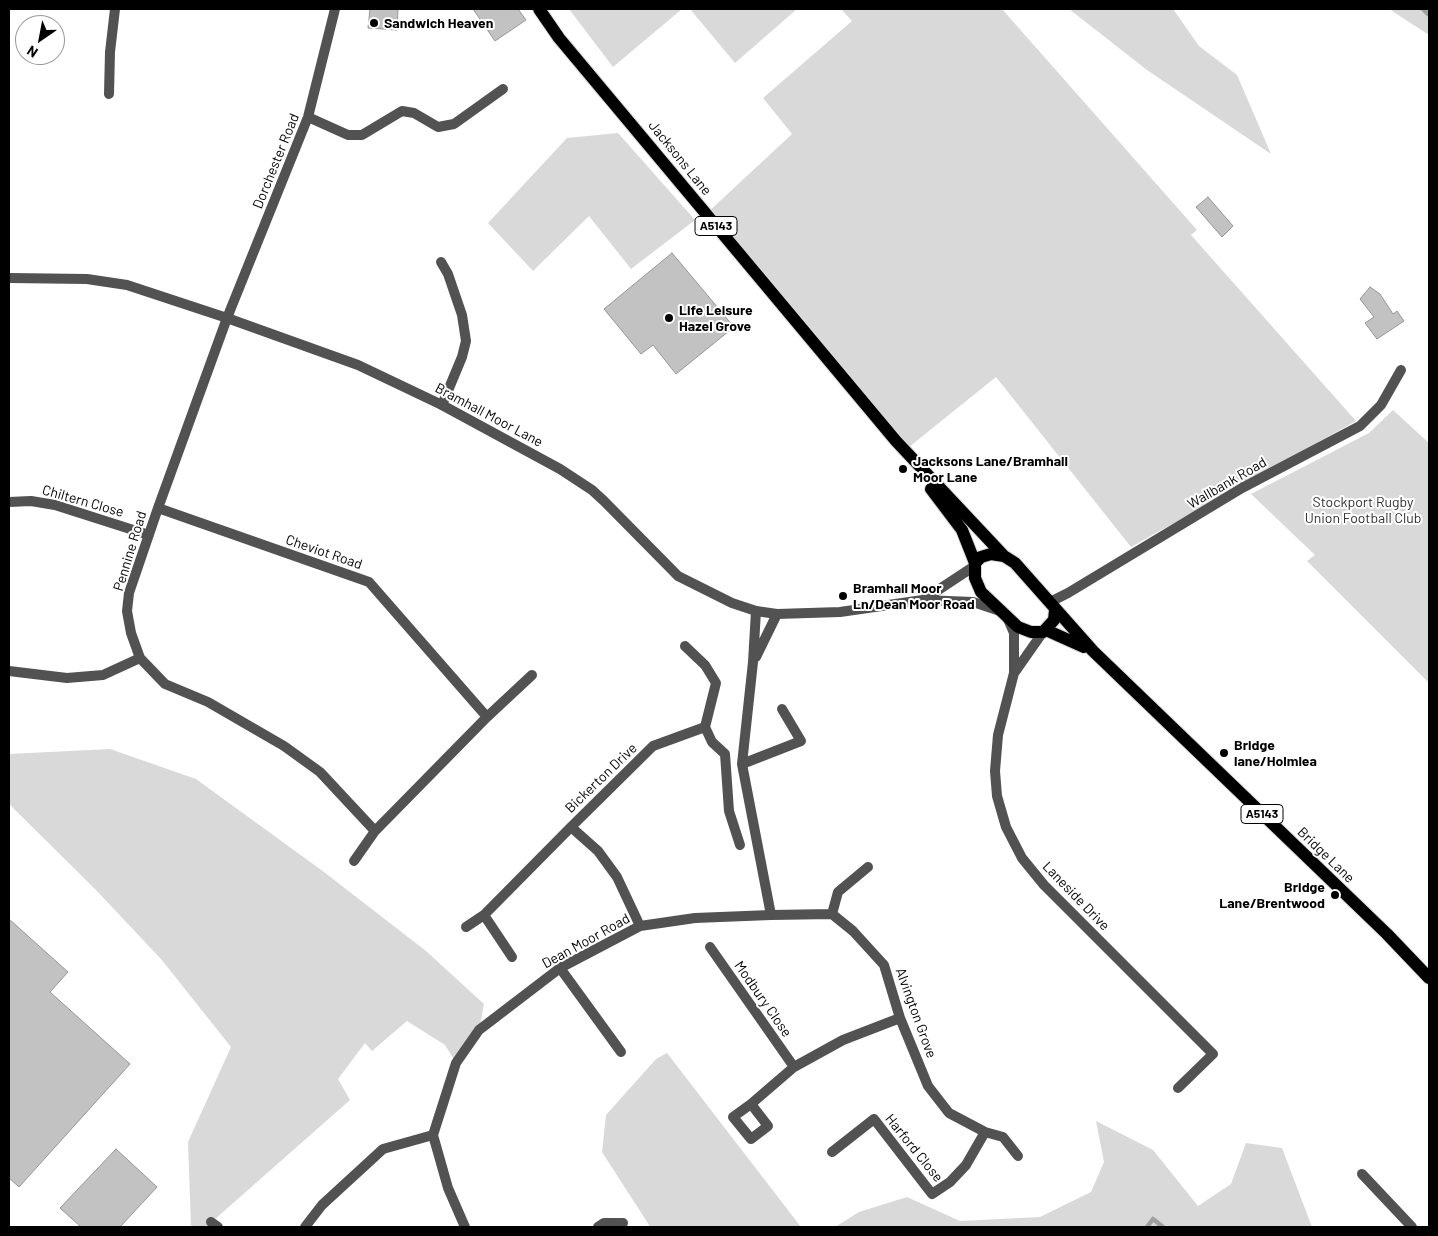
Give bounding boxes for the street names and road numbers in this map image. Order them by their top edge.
street label: Dorchester Road [249,111,303,211]
street label: Jacksons Lane [645,117,715,199]
road number: A5143 [695,217,737,236]
street label: Bramhall Moor Lane [432,379,546,451]
street label: Wallbank Road [1185,454,1269,512]
street label: Chiltern Close [40,481,126,521]
street label: Pennine Road [110,509,150,593]
street label: Cheviot Road [284,531,364,573]
street label: Bickerton Drive [562,740,640,816]
road number: A5143 [1241,804,1283,824]
street label: Bridge Lane [1294,824,1358,886]
street label: Laneside Drive [1039,858,1113,934]
street label: Dean Moor Road [539,910,633,972]
street label: Modbury Close [731,958,795,1040]
street label: Alvington Grove [892,966,940,1060]
street label: Harford Close [881,1111,947,1185]

